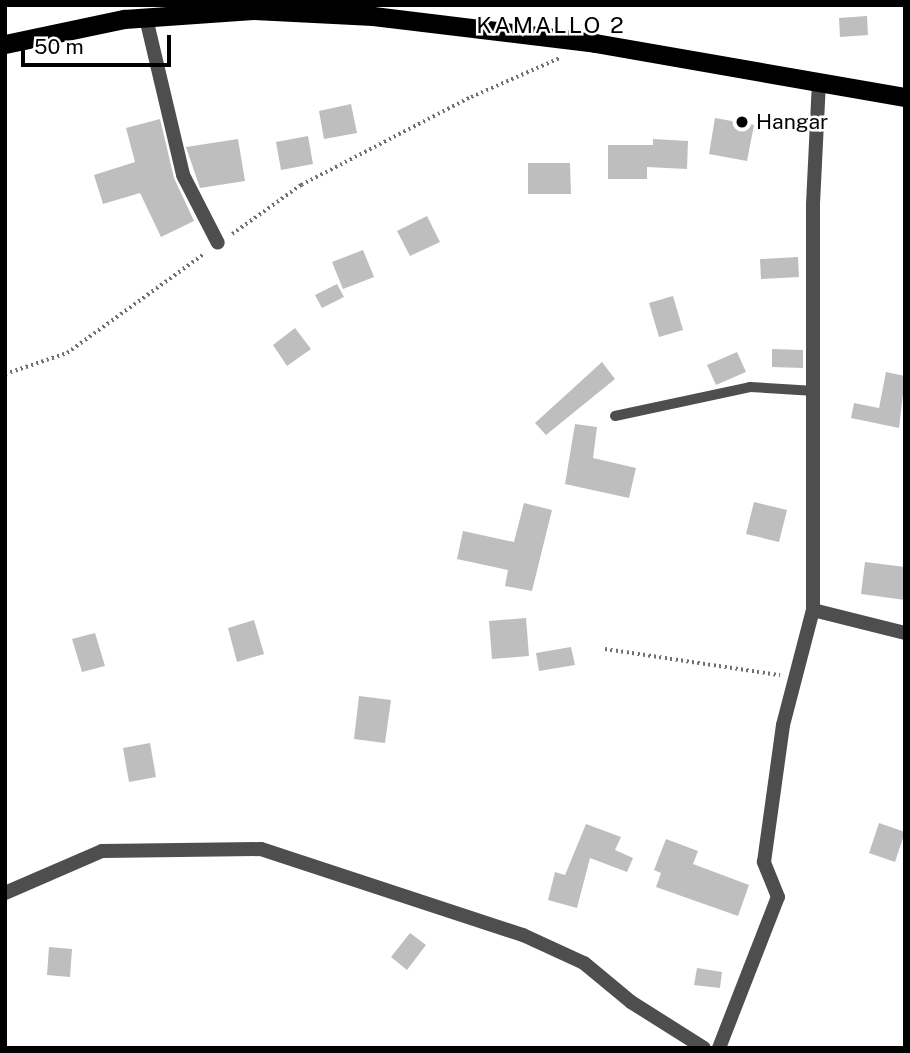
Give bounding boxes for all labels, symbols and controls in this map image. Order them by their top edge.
district label: KAMALLO 2 [477,11,625,39]
scale bar [24,21,175,65]
text: 50 m [34,34,84,59]
place label: Hangar [756,109,828,135]
marker: Hangar [734,114,750,130]

